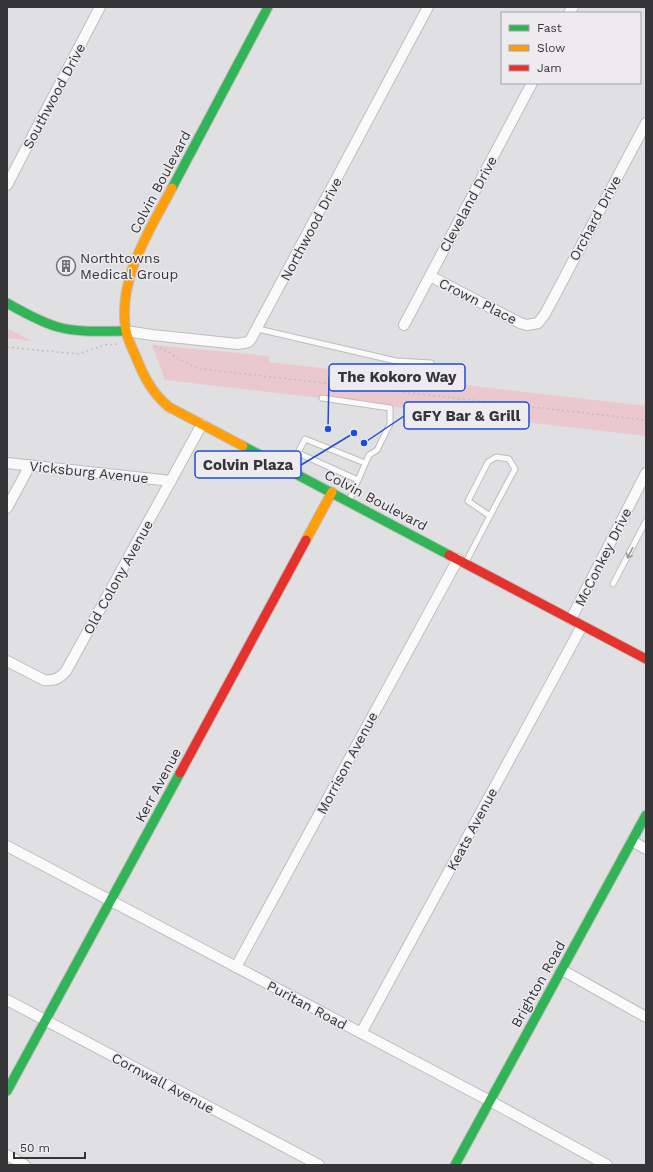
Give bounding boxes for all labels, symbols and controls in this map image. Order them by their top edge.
legend [501,12,641,84]
text: Fast [537,21,562,35]
street label: Southwood Drive [19,41,89,151]
text: Slow [537,41,565,55]
text: Jam [537,61,562,75]
street label: Colvin Boulevard [126,128,194,236]
street label: Cleveland Drive [436,153,500,255]
street label: Orchard Drive [566,173,624,263]
street label: Northwood Drive [277,175,345,283]
place label: Northtowns Medical Group [80,250,178,282]
building icon: Northtowns Medical Group [55,255,77,277]
street label: Crown Place [436,275,520,327]
callout: The Kokoro Way [329,364,465,391]
text: The Kokoro Way [338,368,457,386]
callout: GFY Bar & Grill [404,402,529,429]
text: GFY Bar & Grill [412,407,520,425]
callout: Colvin Plaza [195,451,301,478]
text: Colvin Plaza [203,456,293,474]
street label: Vicksburg Avenue [29,458,149,486]
street label: Colvin Boulevard [322,466,430,534]
street label: McConkey Drive [571,505,635,609]
street label: Old Colony Avenue [80,517,156,637]
one-way arrow [625,546,633,558]
street label: Morrison Avenue [313,709,381,817]
street label: Kerr Avenue [132,745,184,825]
street label: Keats Avenue [444,785,500,873]
street label: Brighton Road [508,938,568,1030]
street label: Puritan Road [264,977,350,1033]
street label: Cornwall Avenue [109,1049,217,1117]
scale bar [14,1134,85,1160]
text: 50 m [20,1141,50,1155]

